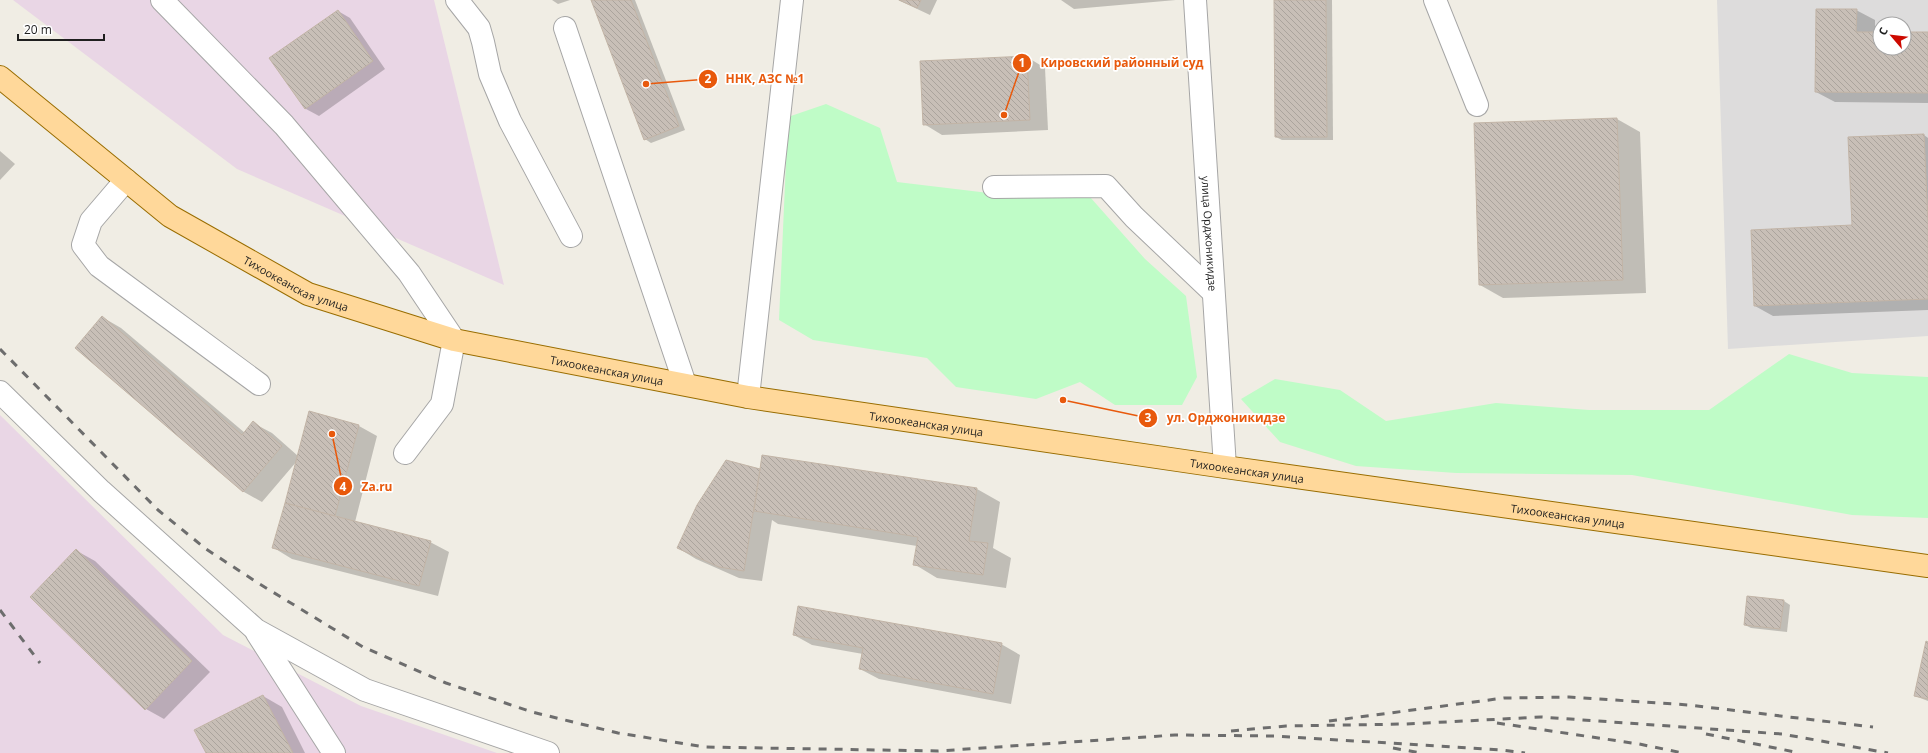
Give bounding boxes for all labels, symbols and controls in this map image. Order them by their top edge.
scale bar [18,16,104,42]
north arrow [1872,16,1912,56]
text: 20 m [24,21,52,38]
text: С [1874,24,1891,38]
callout: Кировский районный суд [1012,51,1211,75]
text: 1 [1019,54,1025,71]
text: Кировский районный суд [1040,54,1204,71]
callout: ННК, АЗС №1 [698,67,813,91]
text: 2 [705,70,712,87]
text: ННК, АЗС №1 [726,70,804,87]
street label: улица Орджоникидзе [1199,175,1221,292]
street label: Тихоокеанская улица [241,252,351,314]
street label: Тихоокеанская улица [549,351,665,388]
callout: ул. Орджоникидзе [1138,406,1293,430]
street label: Тихоокеанская улица [868,407,984,439]
text: 3 [1145,409,1152,426]
text: ул. Орджоникидзе [1167,409,1285,426]
street label: Тихоокеанская улица [1189,454,1305,486]
callout: Za.ru [333,474,400,498]
text: 4 [340,478,347,495]
text: Za.ru [362,478,392,495]
street label: Тихоокеанская улица [1510,500,1626,531]

